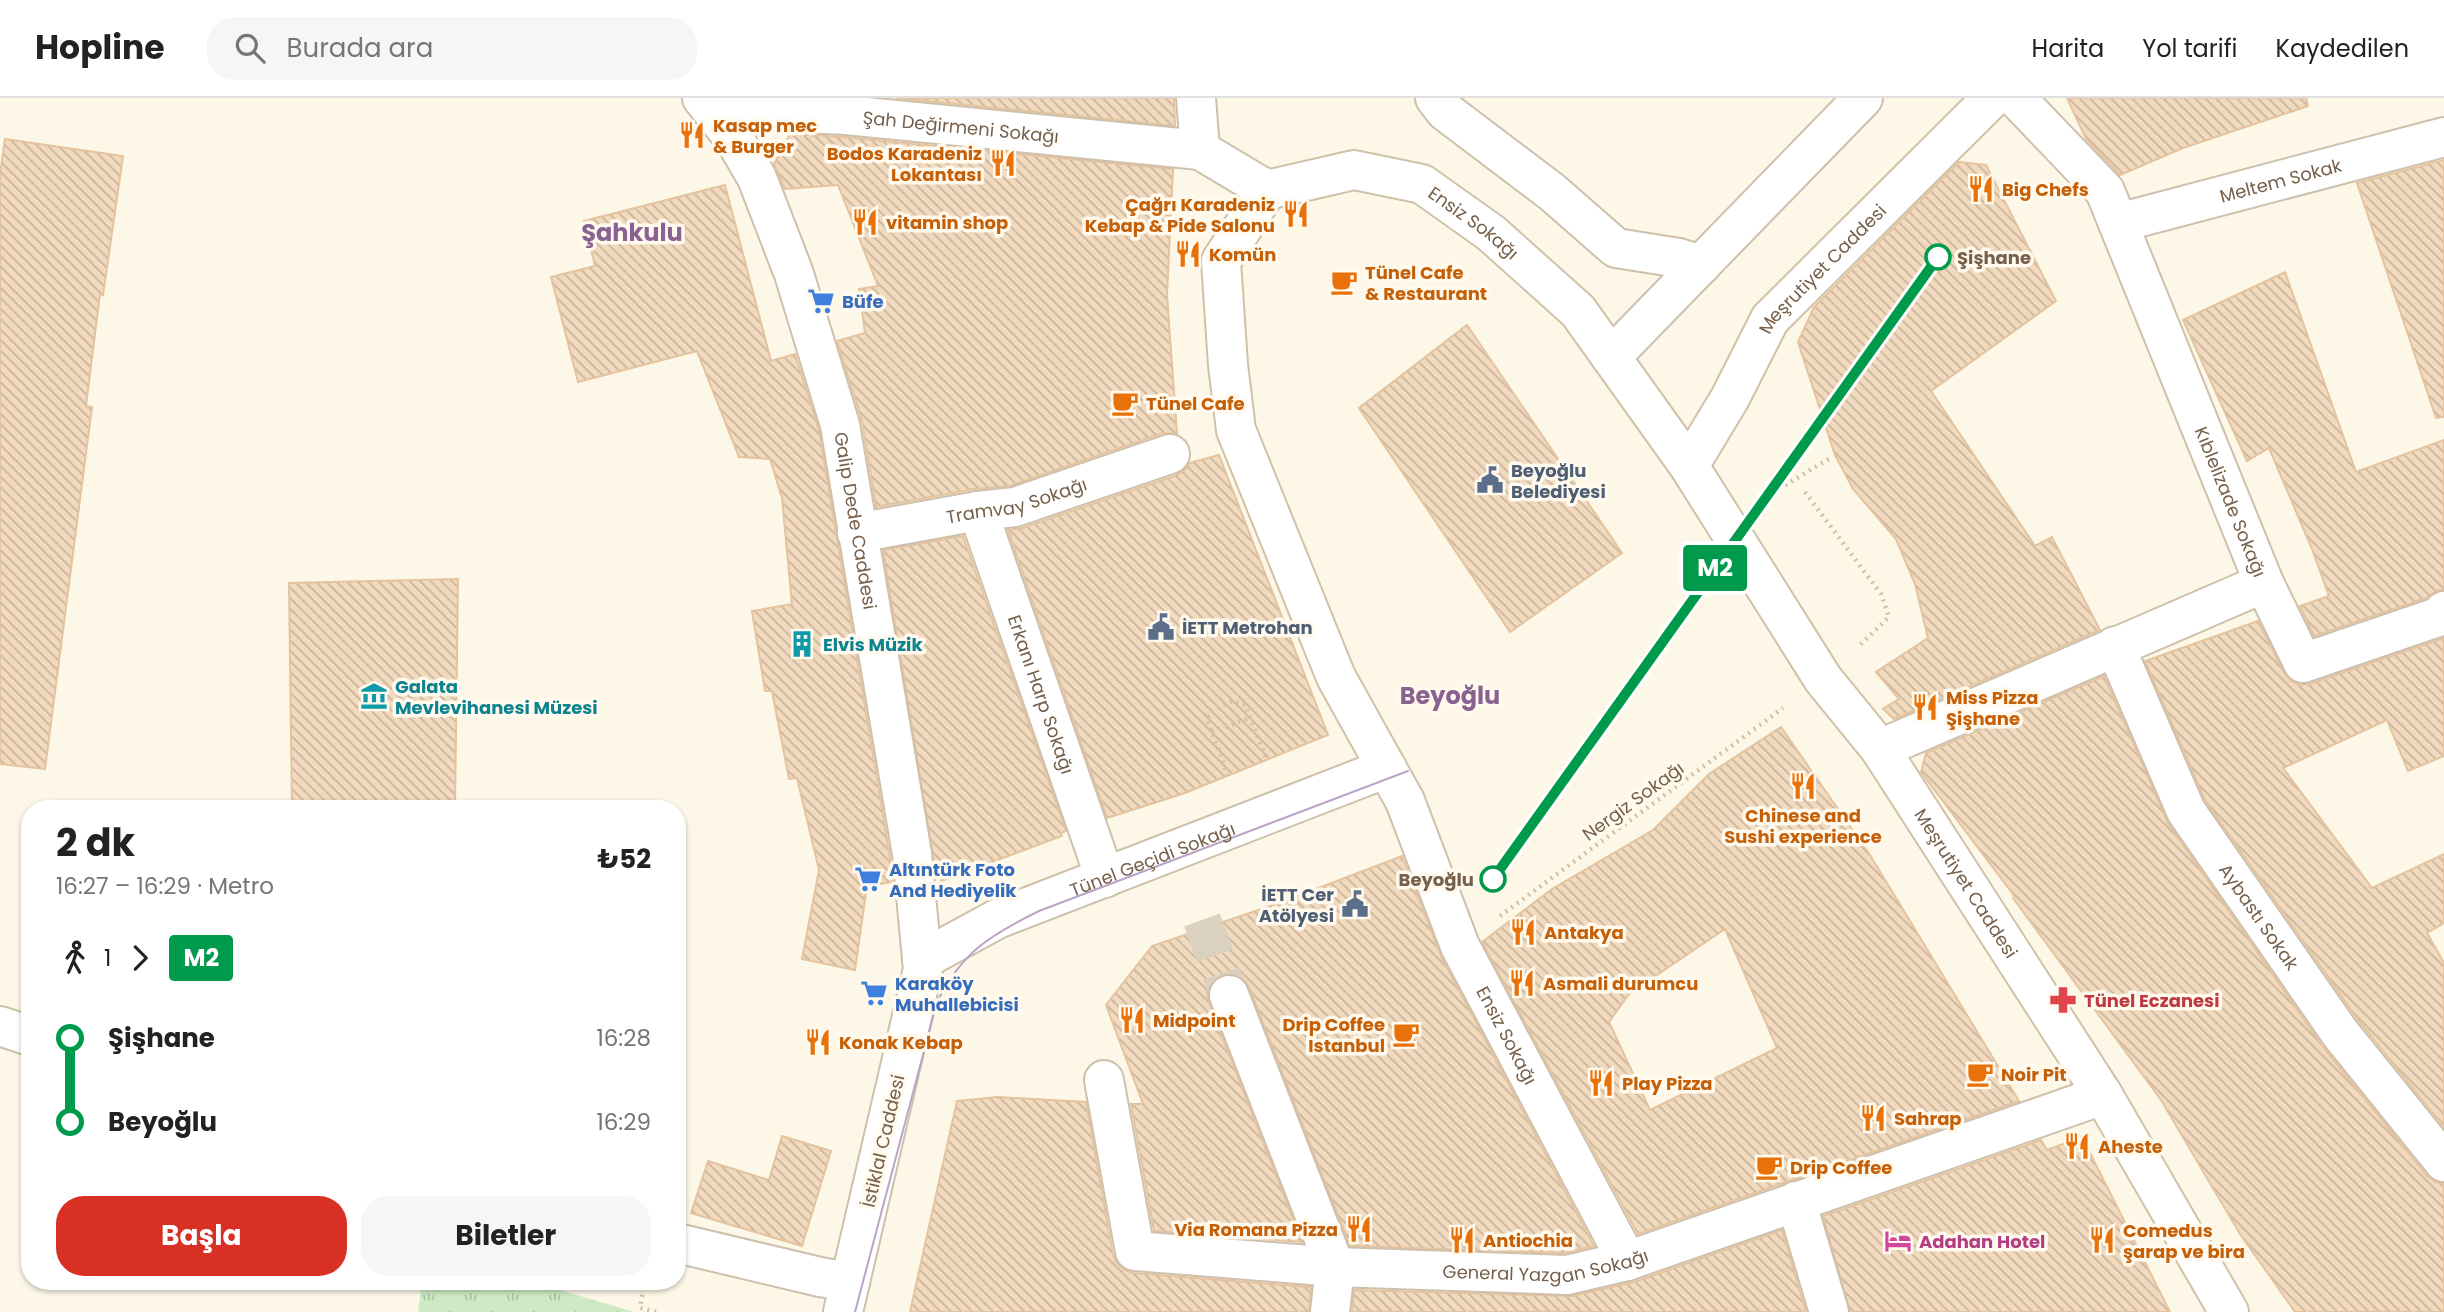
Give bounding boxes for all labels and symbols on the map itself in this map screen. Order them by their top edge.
street label: Şah Değirmeni Sokağı [862,104,1060,148]
place label: Kasap mec & Burger [713,113,817,159]
restaurant icon: Kasap mec & Burger [677,120,707,150]
place label: Bodos Karadeniz Lokantası [827,141,982,187]
restaurant icon: Bodos Karadeniz Lokantası [988,148,1018,178]
street label: Meltem Sokak [2217,152,2345,208]
restaurant icon: Big Chefs [1966,174,1996,204]
place label: Big Chefs [2002,177,2089,202]
street label: Ensiz Sokağı [1423,180,1525,265]
place label: Çağrı Karadeniz Kebap & Pide Salonu [1085,192,1275,238]
street label: Meşrutiyet Caddesi [1752,198,1891,338]
restaurant icon: Çağrı Karadeniz Kebap & Pide Salonu [1281,199,1311,229]
restaurant icon: vitamin shop [850,207,880,237]
place label: vitamin shop [886,210,1008,235]
district label: Şahkulu [581,216,683,249]
restaurant icon: Komün [1173,239,1203,269]
place label: Komün [1209,242,1276,267]
marker: Şişhane [1925,244,1951,270]
place label: Şişhane [1957,245,2031,270]
place label: Tünel Cafe & Restaurant [1365,260,1487,306]
cafe icon: Tünel Cafe & Restaurant [1329,267,1359,297]
supermarket icon: Büfe [806,286,836,316]
place label: Büfe [842,289,884,314]
cafe icon: Tünel Cafe [1110,388,1140,418]
place label: Tünel Cafe [1146,391,1245,416]
street label: Kıblelizade Sokağı [2189,423,2273,581]
street label: Galip Dede Caddesi [829,430,883,611]
place label: Beyoğlu Belediyesi [1511,458,1606,504]
public building icon: Beyoğlu Belediyesi [1475,465,1505,495]
street label: Tramvay Sokağı [944,471,1090,529]
line badge: M2 [1684,545,1746,591]
street label: Erkanı Harp Sokağı [1002,611,1081,777]
public building icon: İETT Metrohan [1146,612,1176,642]
place label: İETT Metrohan [1182,615,1313,640]
building icon: Elvis Müzik [787,629,817,659]
place label: Elvis Müzik [823,632,923,657]
place label: Galata Mevlevihanesi Müzesi [395,674,598,720]
district label: Beyoğlu [1400,679,1500,712]
museum icon: Galata Mevlevihanesi Müzesi [359,681,389,711]
place label: Miss Pizza Şişhane [1946,685,2038,731]
restaurant icon: Miss Pizza Şişhane [1910,692,1940,722]
street label: Nergiz Sokağı [1577,756,1689,846]
restaurant icon: Chinese and Sushi experience [1788,771,1818,801]
place label: Chinese and Sushi experience [1724,803,1882,849]
street label: Meşrutiyet Caddesi [1909,803,2024,963]
street label: Tünel Geçidi Sokağı [1066,816,1239,902]
place label: Altıntürk Foto And Hediyelik [889,857,1017,903]
street label: Aybastı Sokak [2213,858,2305,975]
supermarket icon: Altıntürk Foto And Hediyelik [853,864,883,894]
marker: Beyoğlu [1480,866,1506,892]
place label: Beyoğlu [1399,867,1474,892]
place label: İETT Cer Atölyesi [1259,882,1334,928]
public building icon: İETT Cer Atölyesi [1340,889,1370,919]
restaurant icon: Antakya [1508,917,1538,947]
place label: Antakya [1544,920,1624,945]
restaurant icon: Asmali durumcu [1507,968,1537,998]
place label: Karaköy Muhallebicisi [895,971,1019,1017]
place label: Asmali durumcu [1543,971,1698,996]
supermarket icon: Karaköy Muhallebicisi [859,978,889,1008]
street label: Ensiz Sokağı [1471,982,1544,1089]
pharmacy icon: Tünel Eczanesi [2048,985,2078,1015]
place label: Tünel Eczanesi [2084,988,2219,1013]
restaurant icon: Midpoint [1117,1005,1147,1035]
place label: Midpoint [1153,1008,1236,1033]
place label: Drip Coffee Istanbul [1283,1012,1385,1058]
cafe icon: Drip Coffee Istanbul [1391,1019,1421,1049]
restaurant icon: Konak Kebap [803,1027,833,1057]
place label: Konak Kebap [839,1030,963,1055]
cafe icon: Noir Pit [1965,1059,1995,1089]
place label: Noir Pit [2001,1062,2067,1087]
restaurant icon: Play Pizza [1586,1068,1616,1098]
place label: Play Pizza [1622,1071,1713,1096]
street label: İstiklal Caddesi [856,1072,910,1210]
restaurant icon: Sahrap [1858,1103,1888,1133]
place label: Sahrap [1894,1106,1962,1131]
restaurant icon: Aheste [2062,1131,2092,1161]
place label: Aheste [2098,1134,2163,1159]
cafe icon: Drip Coffee [1754,1152,1784,1182]
place label: Drip Coffee [1790,1155,1892,1180]
restaurant icon: Via Romana Pizza [1344,1214,1374,1244]
place label: Via Romana Pizza [1174,1217,1338,1242]
place label: Comedus şarap ve bira [2123,1218,2245,1264]
restaurant icon: Antiochia [1447,1225,1477,1255]
restaurant icon: Comedus şarap ve bira [2087,1225,2117,1255]
hotel icon: Adahan Hotel [1883,1226,1913,1256]
place label: Antiochia [1483,1228,1573,1253]
place label: Adahan Hotel [1919,1229,2045,1254]
street label: General Yazgan Sokağı [1442,1242,1652,1288]

